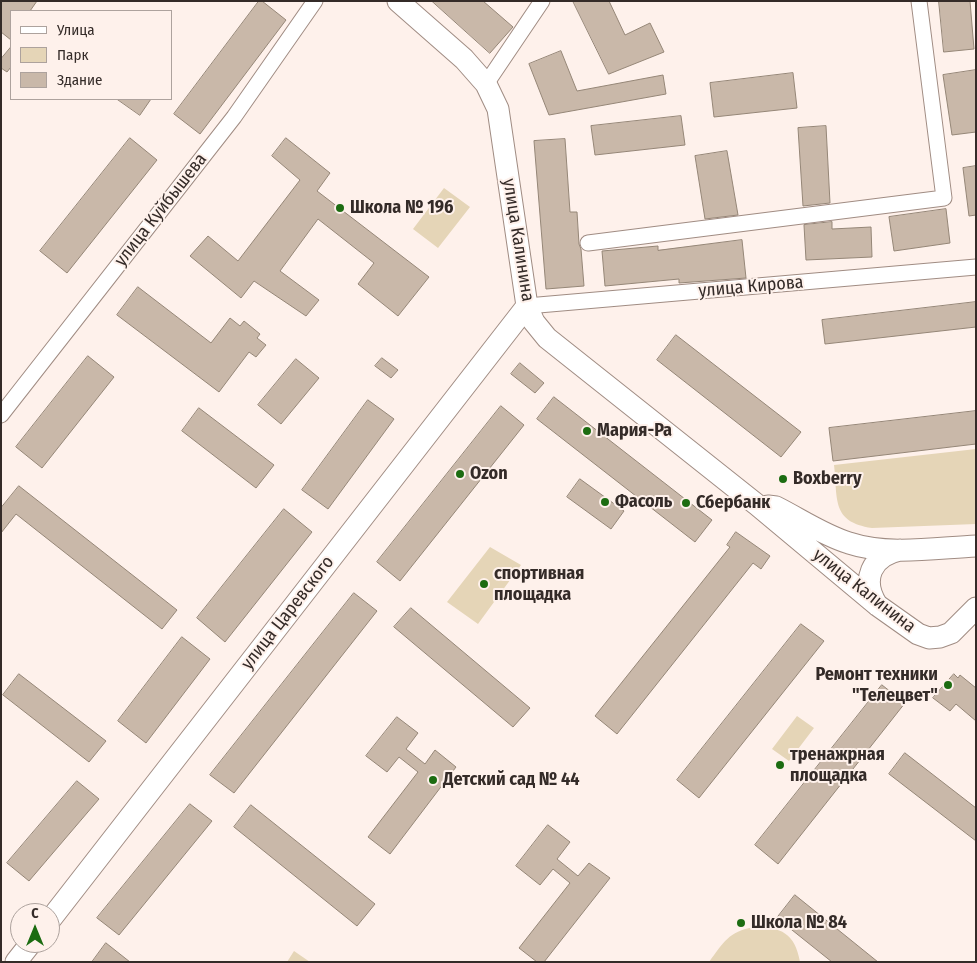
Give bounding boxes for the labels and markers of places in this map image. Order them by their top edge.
place label: Школа № 196 [350,197,453,219]
marker: Школа № 196 [334,202,346,214]
place label: Мария-Ра [597,420,672,442]
marker: Мария-Ра [581,425,593,437]
place label: Ozon [470,463,508,485]
marker: Ozon [454,468,466,480]
place label: Boxberry [793,468,862,490]
marker: Boxberry [777,473,789,485]
place label: Фасоль [615,491,672,513]
place label: Сбербанк [696,492,770,514]
marker: Фасоль [599,496,611,508]
marker: Сбербанк [680,497,692,509]
place label: спортивная площадка [494,563,584,606]
marker: спортивная площадка [478,578,490,590]
place label: Ремонт техники "Телецвет" [815,664,938,706]
marker: Ремонт техники "Телецвет" [942,679,954,691]
place label: тренажрная площадка [790,744,885,786]
marker: тренажрная площадка [774,759,786,771]
place label: Детский сад № 44 [443,769,579,791]
marker: Детский сад № 44 [427,774,439,786]
place label: Школа № 84 [751,912,847,934]
marker: Школа № 84 [735,917,747,929]

